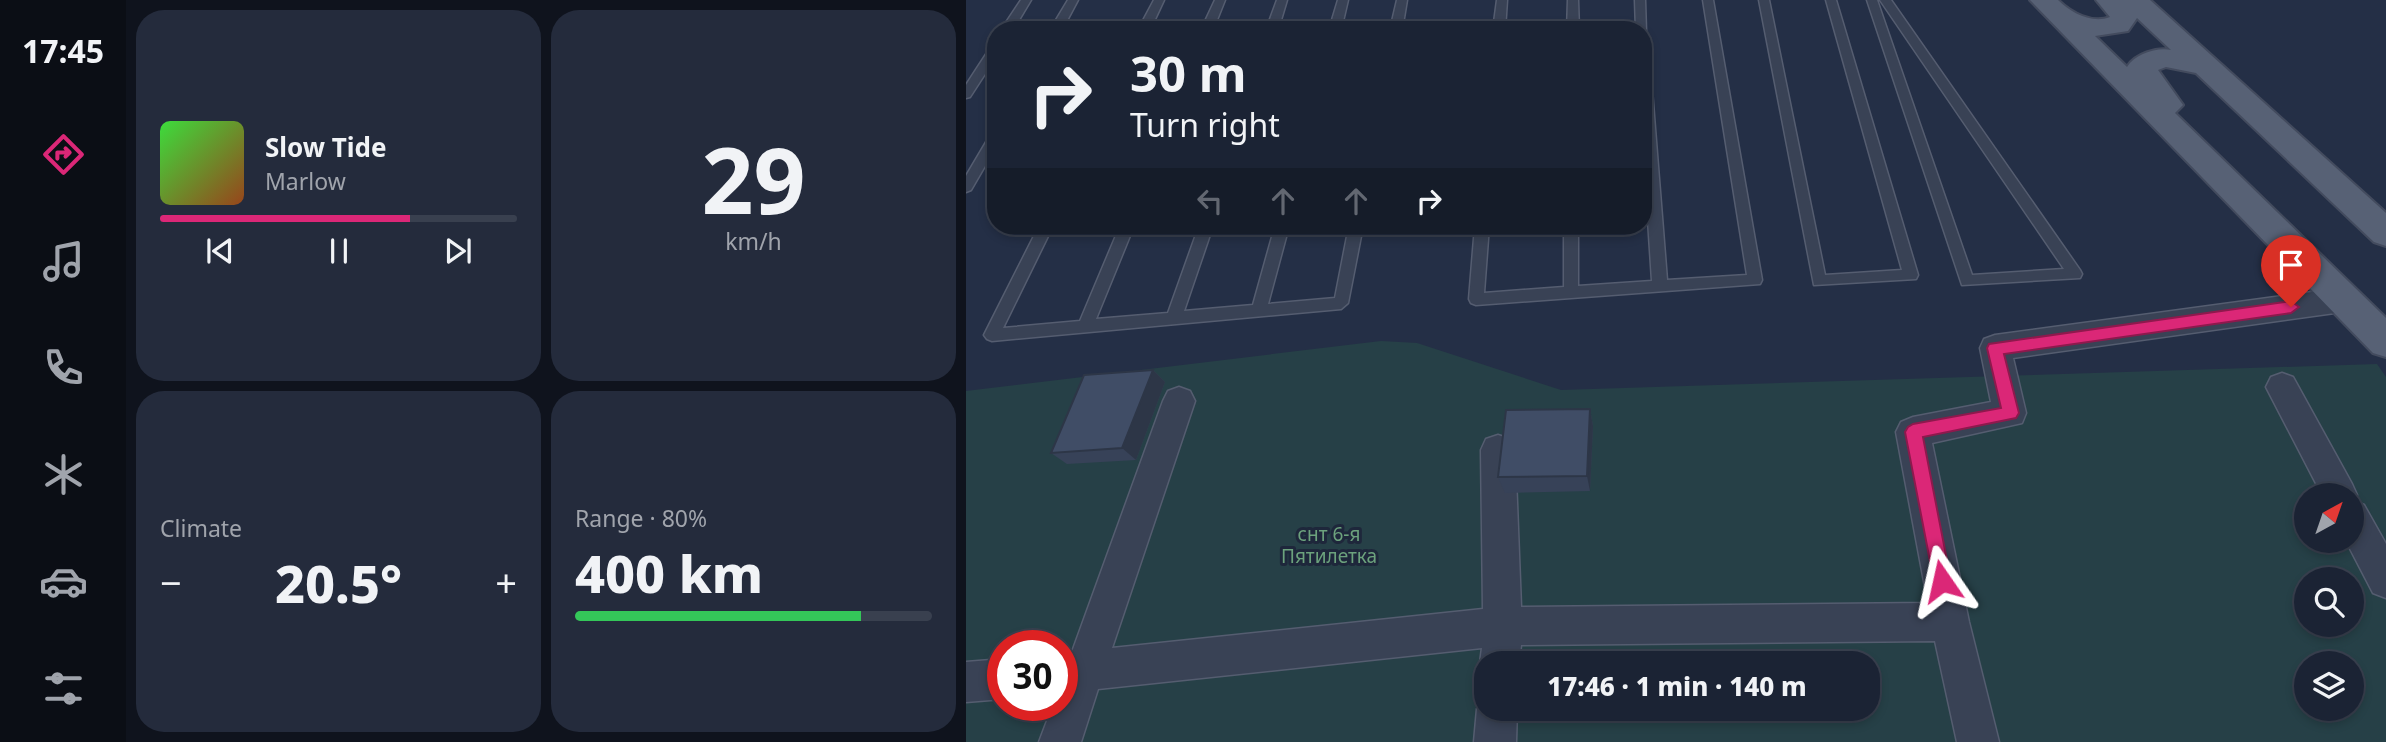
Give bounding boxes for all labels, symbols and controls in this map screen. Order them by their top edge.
text: 17:45 [22,29,104,72]
text: 30 m [1130,40,1247,106]
icon: right [1015,49,1106,140]
text: Turn right [1130,103,1280,146]
text: 29 [701,117,806,241]
text: Slow Tide [265,129,387,165]
icon: directions [39,130,88,179]
text: Marlow [265,165,346,197]
icon: left [1191,182,1229,220]
icon: ahead [1264,182,1302,220]
icon: ahead [1337,182,1375,220]
icon: right [1410,182,1448,220]
text: km/h [725,225,782,257]
icon: previous [201,232,239,270]
icon: pause [320,232,358,270]
icon: next [439,232,477,270]
pin [2261,235,2321,307]
icon: music [39,237,88,286]
icon: arrive [2272,246,2310,284]
icon: phone [39,343,88,392]
icon: climate [39,450,88,499]
north arrow [2294,483,2364,553]
map controls [2294,483,2364,721]
text: Range · 80% [575,502,707,534]
text: Climate [160,512,242,544]
park label: снт 6-я Пятилетка [1281,521,1377,569]
text: 400 km [575,537,763,608]
position arrow [1905,544,1979,618]
text: 20.5° [275,547,402,618]
text: − [160,556,182,608]
text: + [495,556,517,608]
icon: car [39,557,88,606]
button: search [2294,567,2364,637]
speed limit sign: 30 [987,630,1078,721]
button: layers [2294,651,2364,721]
icon: filters [39,664,88,713]
text: 17:46 · 1 min · 140 m [1547,668,1807,704]

